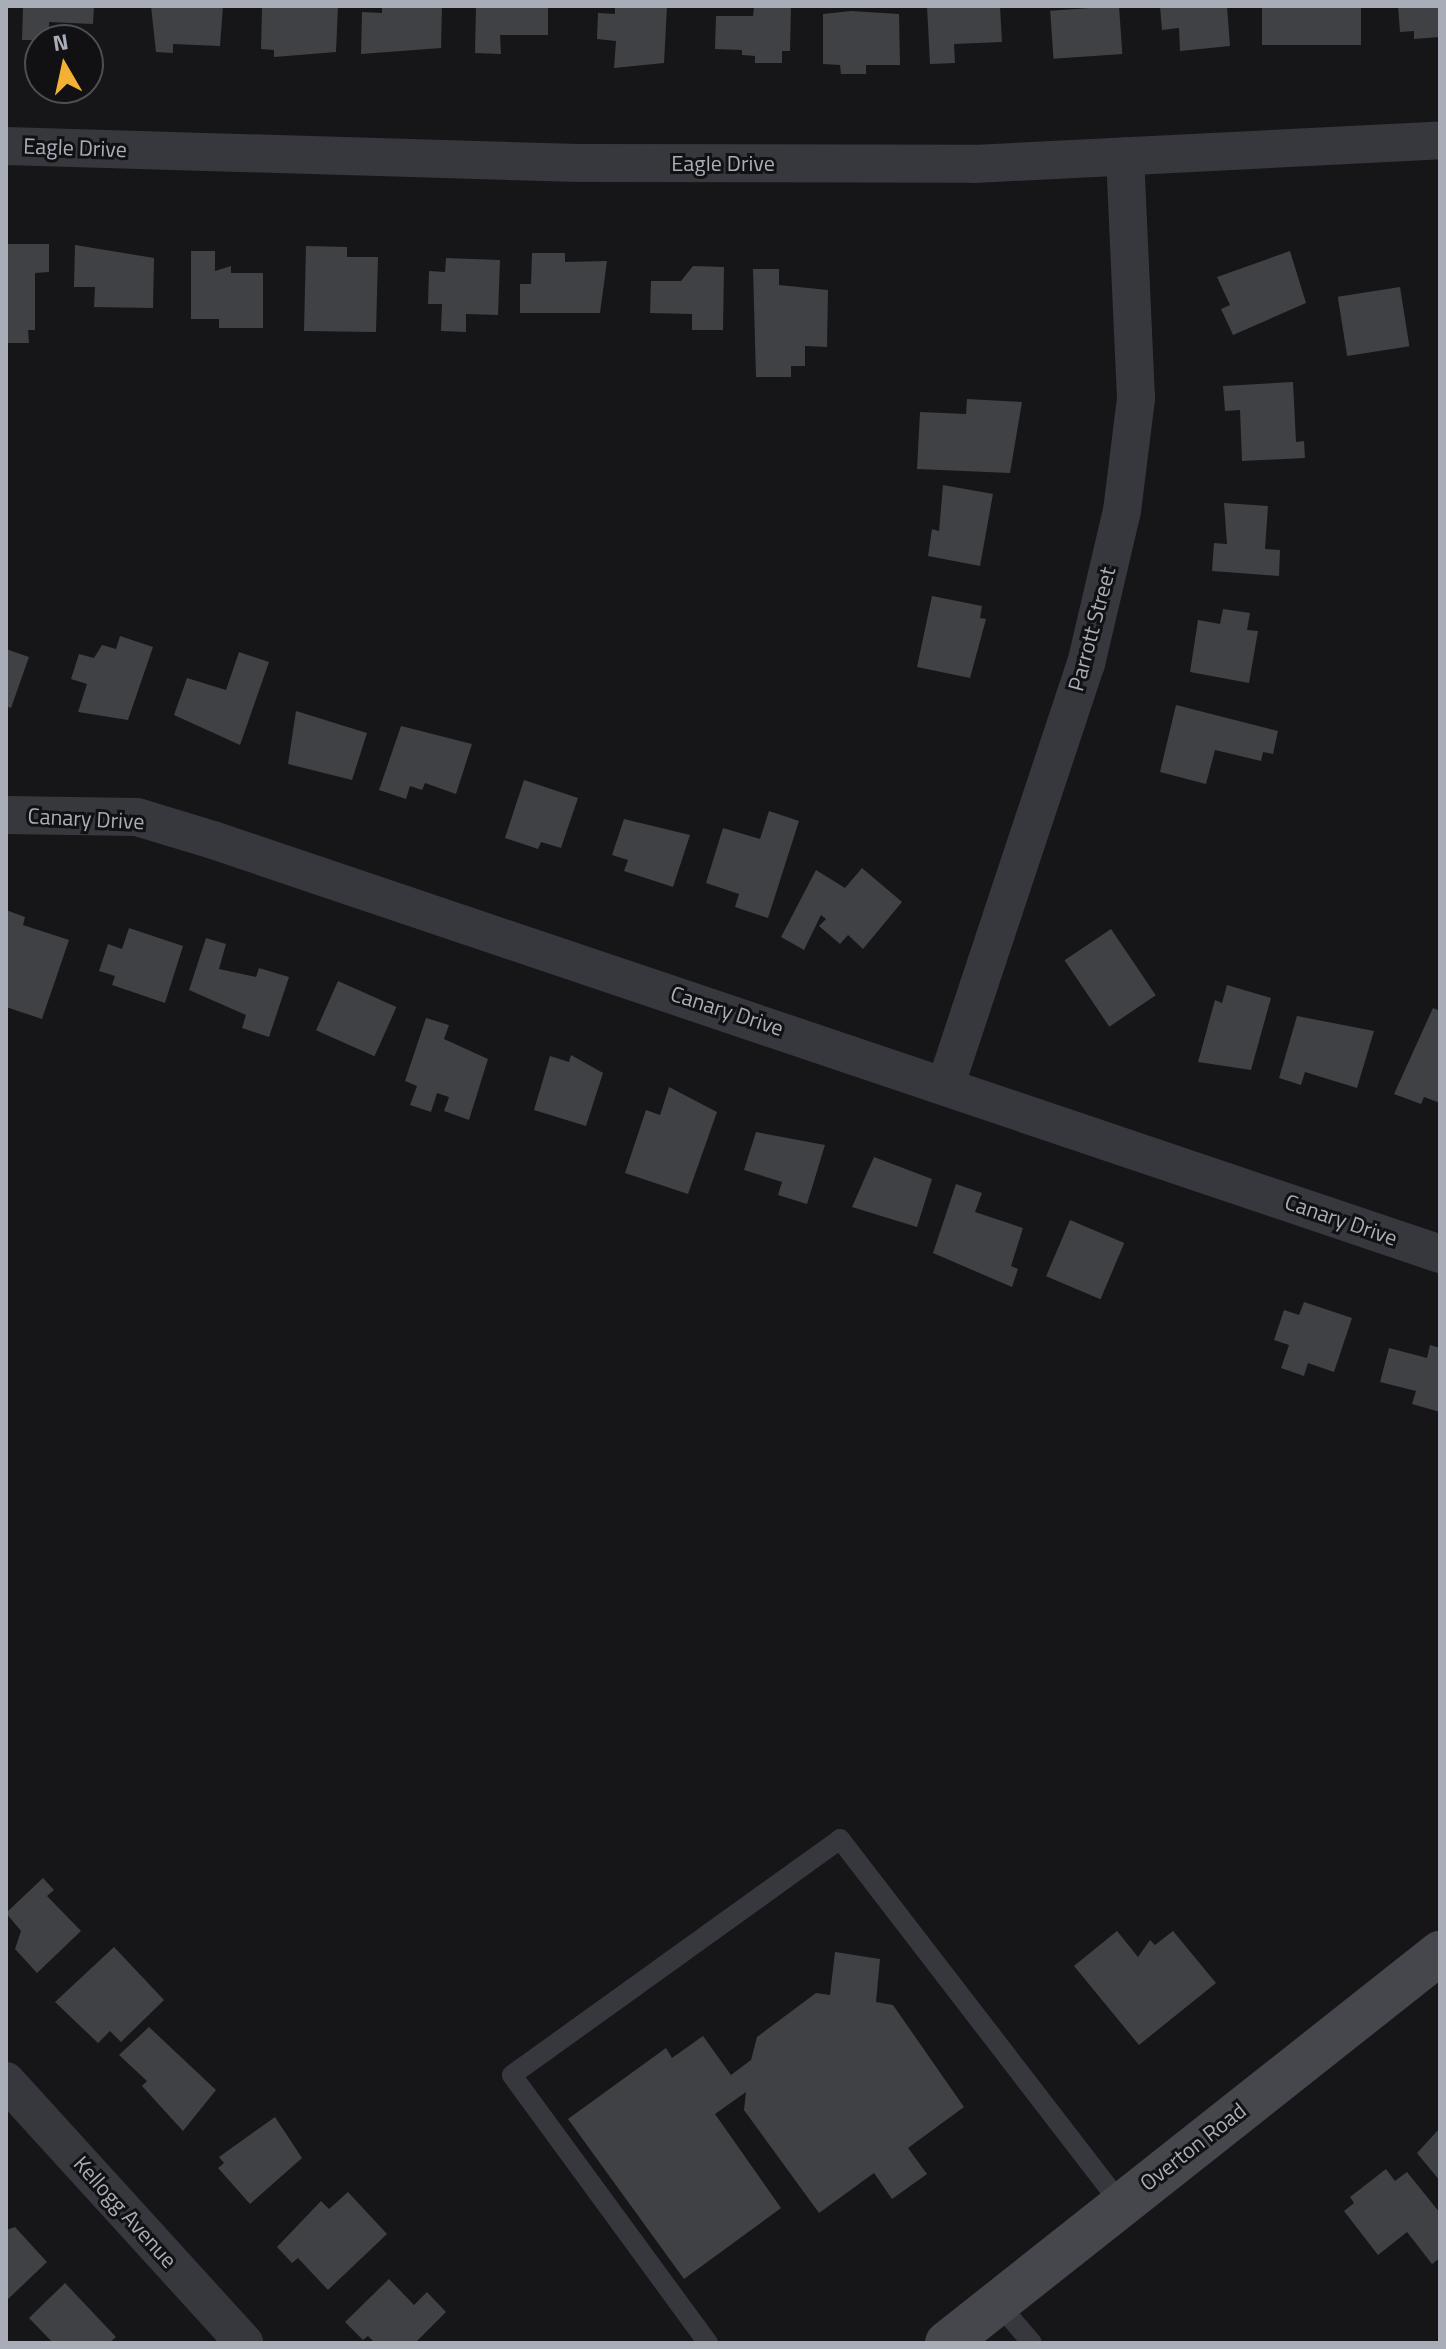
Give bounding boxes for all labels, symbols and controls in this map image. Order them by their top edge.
north arrow [24,24,104,104]
text: N [50,24,71,60]
street label: Eagle Drive [23,133,127,163]
street label: Eagle Drive [671,151,775,177]
street label: Parrott Street [1063,564,1121,694]
street label: Canary Drive [27,803,145,835]
street label: Canary Drive [667,980,787,1042]
street label: Canary Drive [1281,1188,1401,1252]
street label: Overton Road [1135,2097,1251,2197]
street label: Kellogg Avenue [68,2151,182,2273]

